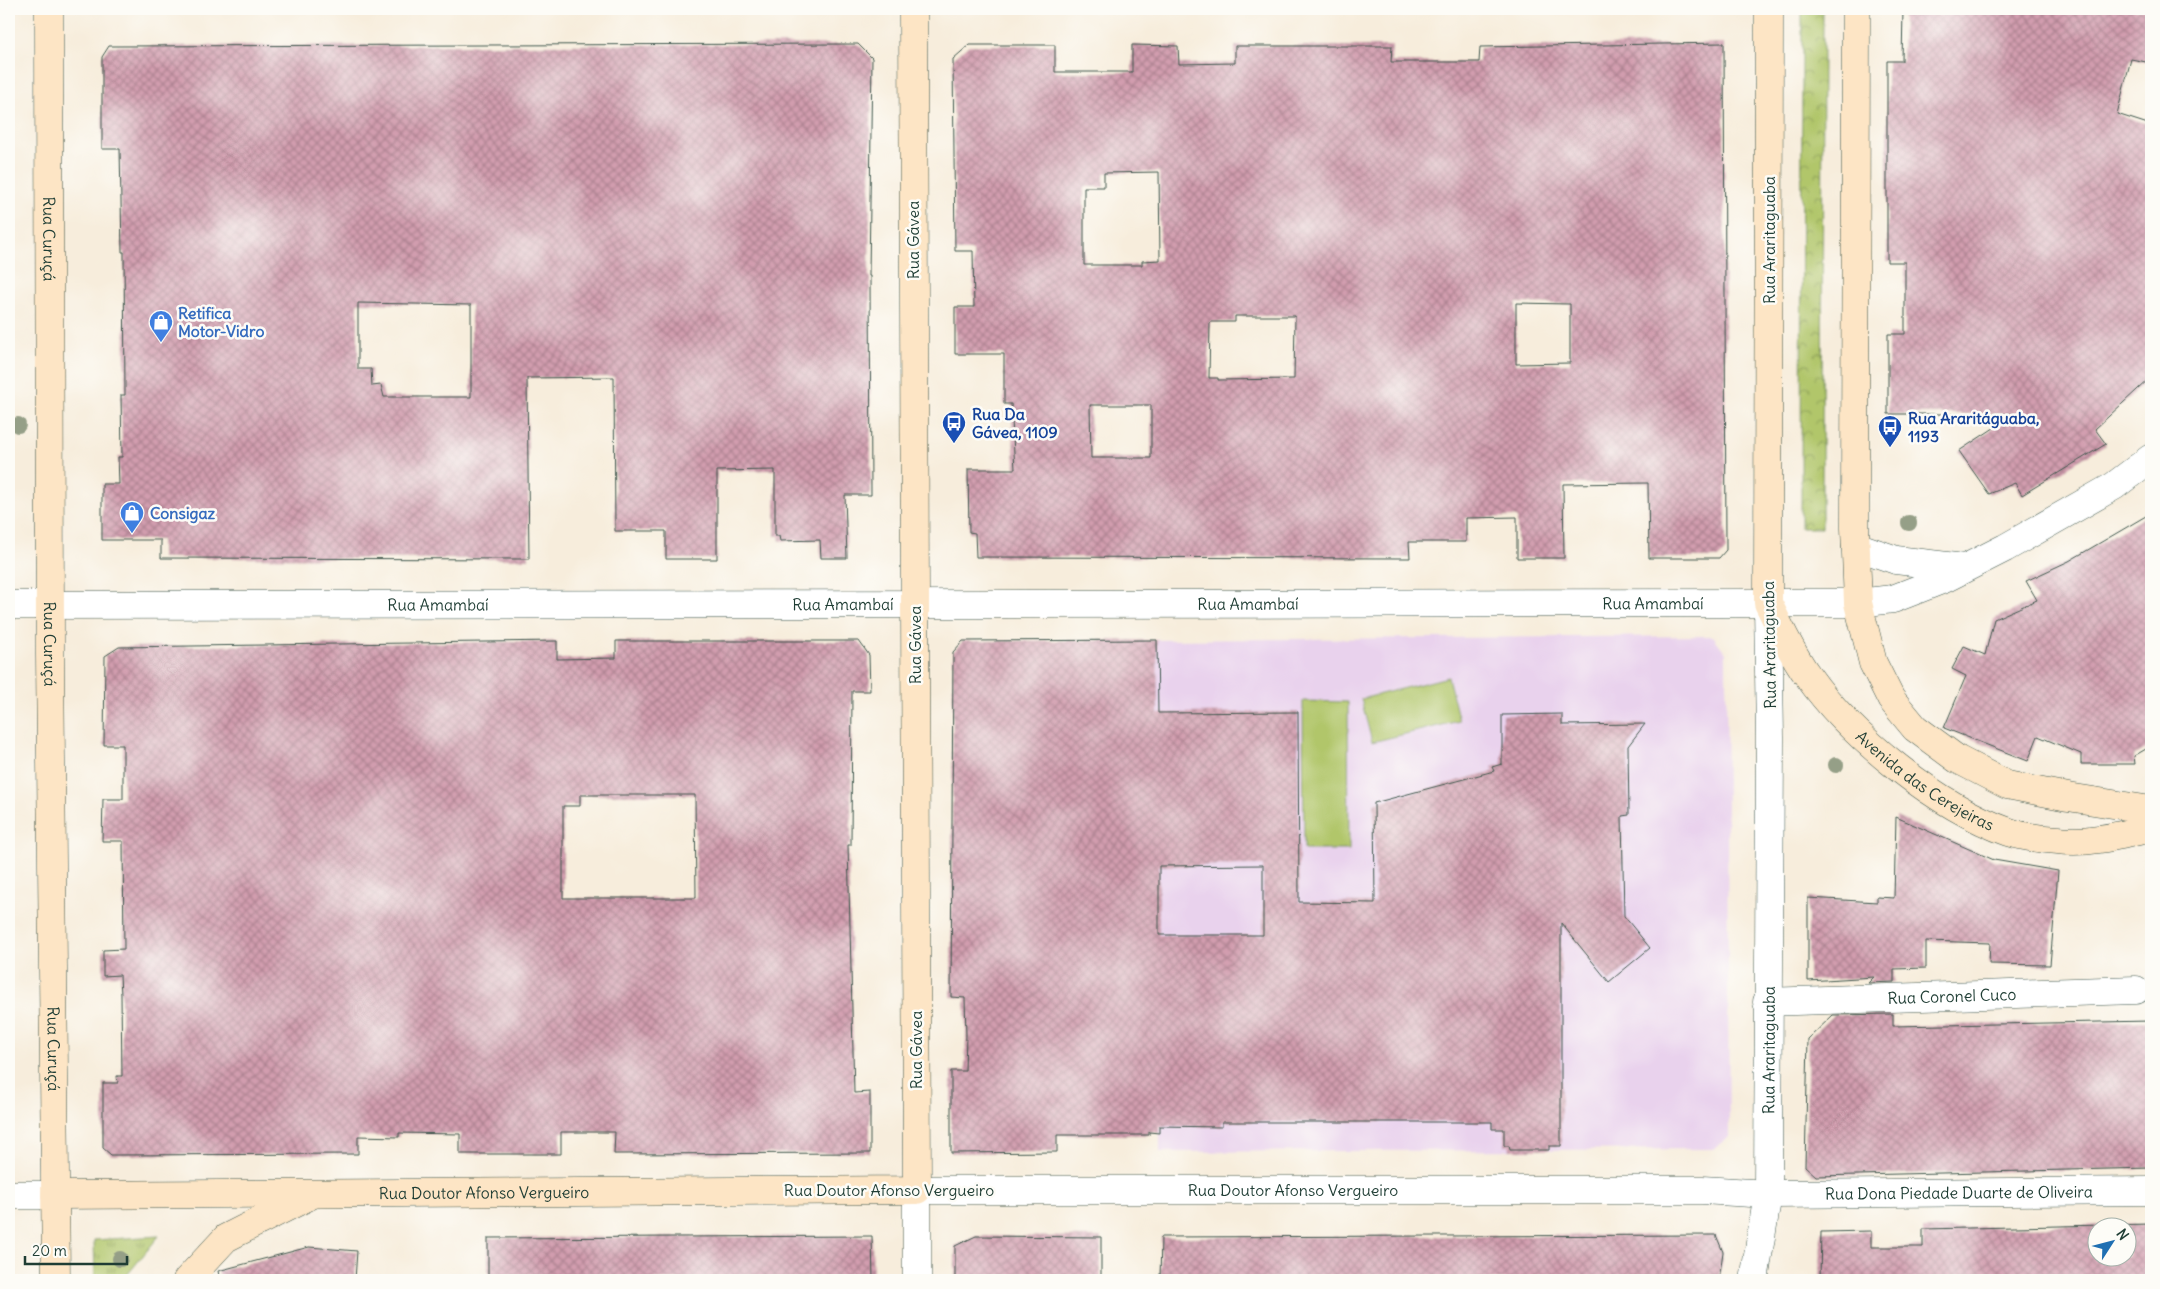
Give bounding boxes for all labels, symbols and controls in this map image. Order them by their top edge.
street label: Rua Araritaguaba [1759,176,1779,304]
street label: Rua Curuçá [39,197,59,281]
street label: Rua Gávea [903,201,923,279]
place label: Retifica Motor-Vidro [178,303,264,341]
shop icon: Retifica Motor-Vidro [148,309,174,343]
place label: Rua Da Gávea, 1109 [972,404,1058,442]
place label: Rua Araritáguaba, 1193 [1908,408,2039,446]
bus stop icon: Rua Da Gávea, 1109 [941,410,967,444]
bus stop icon: Rua Araritáguaba, 1193 [1877,414,1903,448]
shop icon: Consigaz [119,500,145,534]
place label: Consigaz [150,503,216,524]
street label: Rua Araritaguaba [1758,581,1780,709]
street label: Rua Amambaí [1602,593,1704,613]
street label: Rua Amambaí [387,594,489,615]
street label: Rua Amambaí [792,594,894,614]
street label: Rua Amambaí [1197,594,1299,614]
street label: Rua Curuçá [40,602,60,687]
street label: Rua Gávea [905,606,925,684]
street label: Avenida das Cerejeiras [1852,726,1997,835]
street label: Rua Coronel Cuco [1887,984,2017,1008]
street label: Rua Araritaguaba [1758,986,1779,1114]
street label: Rua Curuçá [43,1006,64,1092]
street label: Rua Gávea [906,1011,926,1089]
street label: Rua Doutor Afonso Vergueiro [784,1180,994,1200]
street label: Rua Doutor Afonso Vergueiro [1188,1180,1398,1200]
street label: Rua Dona Piedade Duarte de Oliveira [1825,1181,2093,1204]
street label: Rua Doutor Afonso Vergueiro [379,1182,589,1203]
north arrow [2088,1216,2138,1266]
text: N [2112,1225,2133,1244]
scale bar [25,1234,128,1266]
text: 20 m [32,1241,67,1260]

